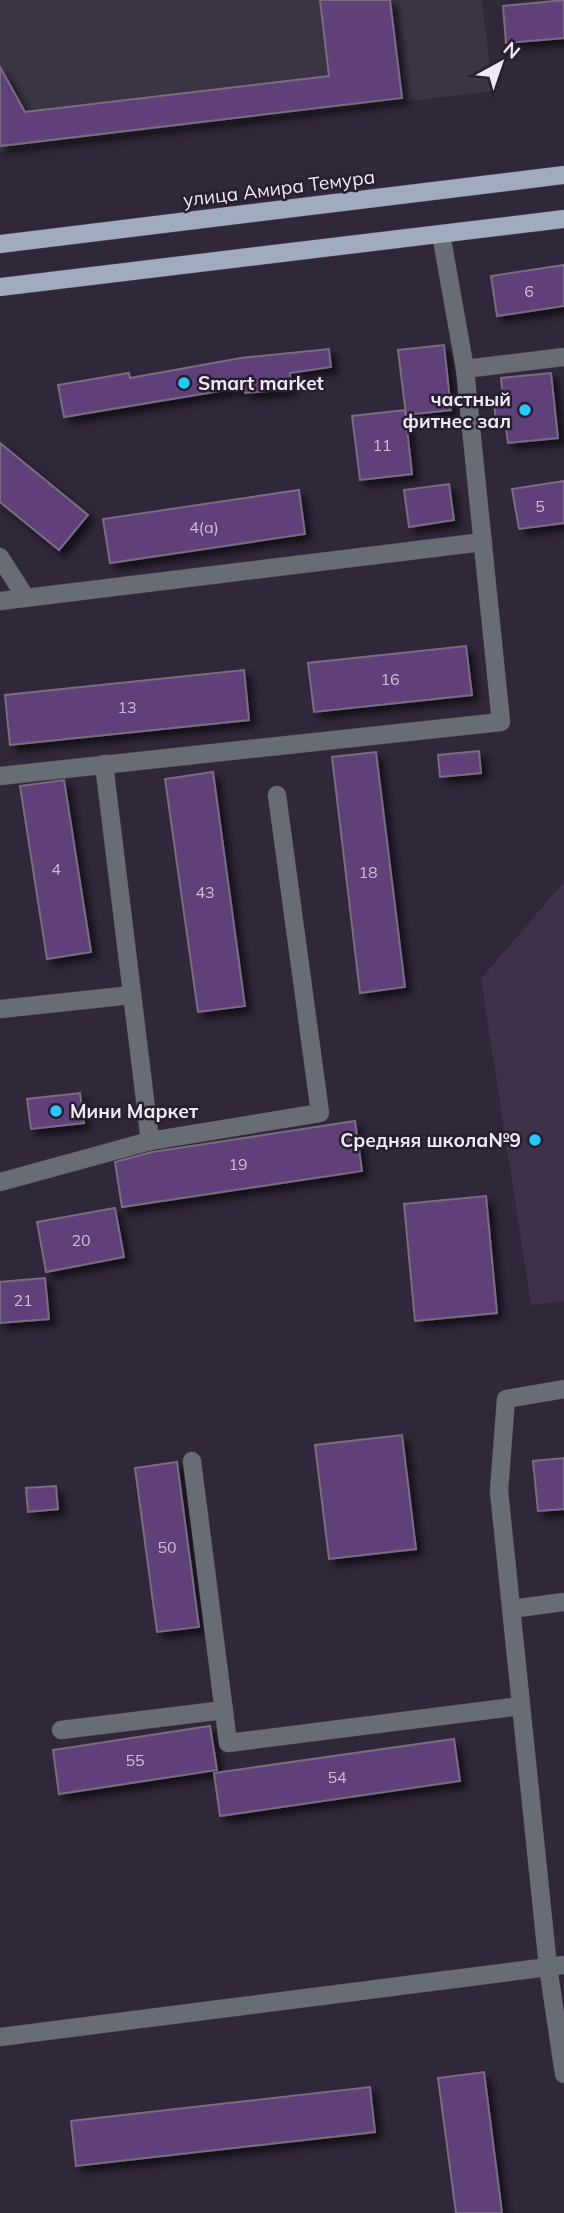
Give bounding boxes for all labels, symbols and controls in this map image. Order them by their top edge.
north arrow [466,28,536,98]
text: N [499,36,525,64]
street label: улица Амира Темура [182,164,376,212]
house number: 6 [524,281,534,301]
place label: Smart market [198,371,324,395]
marker: Smart market [176,375,192,391]
place label: частный фитнес зал [403,387,511,433]
marker: частный фитнес зал [517,402,533,418]
house number: 11 [372,435,392,455]
house number: 5 [535,496,545,516]
house number: 4(а) [189,517,219,537]
house number: 16 [380,669,400,689]
house number: 13 [117,697,137,717]
house number: 4 [51,859,61,879]
house number: 18 [358,862,378,882]
house number: 43 [195,882,215,902]
place label: Мини Маркет [70,1099,199,1123]
marker: Мини Маркет [48,1103,64,1119]
place label: Средняя школа№9 [340,1128,521,1152]
marker: Средняя школа№9 [527,1132,543,1148]
house number: 19 [228,1154,248,1174]
house number: 20 [71,1230,91,1250]
house number: 21 [13,1290,33,1310]
house number: 50 [157,1537,177,1557]
house number: 55 [125,1750,145,1770]
house number: 54 [327,1767,347,1787]

